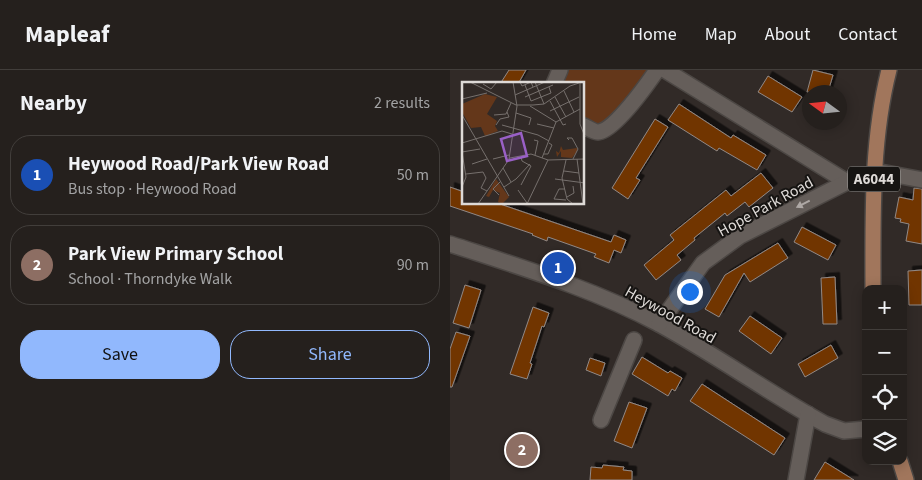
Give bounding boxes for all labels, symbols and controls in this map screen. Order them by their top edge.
text: Mapleaf [25,17,110,52]
text: Home [631,22,677,47]
text: Map [705,22,737,47]
text: About [765,22,810,47]
text: Contact [838,22,897,47]
inset map [462,82,585,205]
north arrow [802,85,847,130]
text: Nearby [20,88,87,118]
text: 2 results [374,92,430,114]
text: Heywood Road/Park View Road [68,151,329,178]
text: 1 [33,164,41,186]
text: 50 m [397,164,429,186]
road number: A6044 [848,166,900,192]
street label: Hope Park Road [714,171,817,242]
text: Bus stop · Heywood Road [68,178,237,200]
one-way arrow [796,200,810,208]
text: Park View Primary School [68,241,283,268]
pin: 1 [542,249,574,287]
text: 2 [33,254,41,276]
text: 90 m [397,254,429,276]
text: School · Thorndyke Walk [68,268,232,290]
your location [677,279,703,305]
street label: Heywood Road [621,281,720,349]
map controls [862,285,907,465]
button: + [862,285,907,330]
button: Save [20,330,220,379]
button: Share [230,330,430,379]
button: − [862,330,907,375]
button: locate [862,375,907,420]
button: layers [862,420,907,465]
pin: 2 [506,431,538,469]

